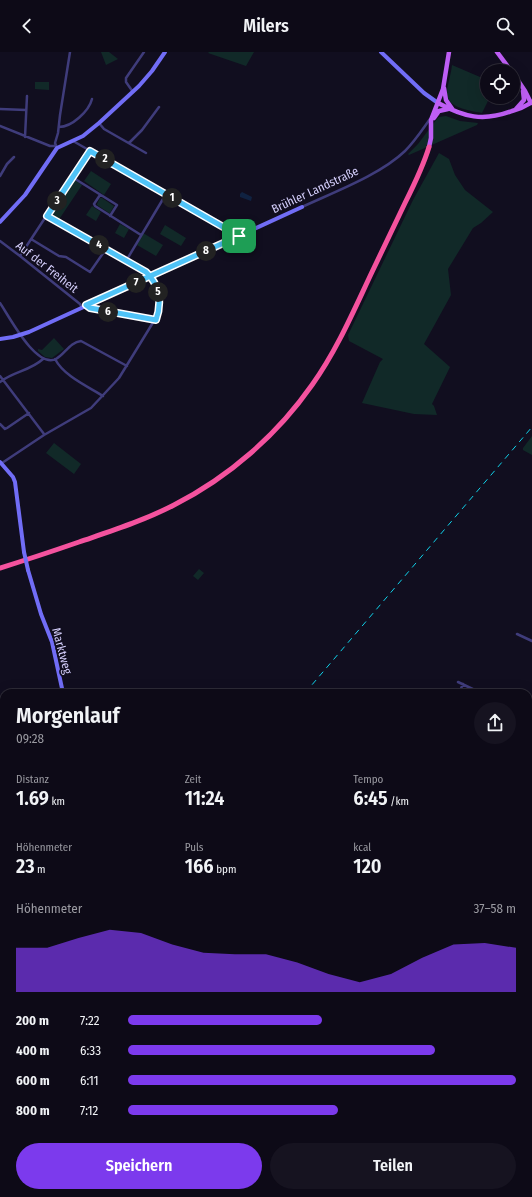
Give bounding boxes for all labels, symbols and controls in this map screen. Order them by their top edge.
icon: back [16,15,38,37]
text: Milers [243,15,289,37]
icon: search [494,15,516,37]
map controls [480,64,520,104]
button: locate [480,64,520,104]
pin: 2 [95,149,115,169]
text: 2 [102,152,108,165]
street label: Brühler Landstraße [269,164,361,216]
pin: 1 [162,188,182,208]
pin: 3 [47,191,67,211]
text: 1 [170,191,174,204]
text: 3 [54,194,60,207]
pin [222,219,256,253]
icon: arrive [228,225,250,247]
pin: 4 [89,235,109,255]
street label: Auf der Freiheit [13,238,81,296]
text: 4 [96,238,102,251]
pin: 8 [196,241,216,261]
text: 8 [203,244,209,257]
pin: 7 [126,273,146,293]
text: 7 [134,276,138,289]
pin: 5 [148,282,168,302]
text: 5 [155,285,161,298]
pin: 6 [98,302,118,322]
text: 6 [105,305,111,318]
street label: Marktweg [49,626,75,676]
text: Morgenlauf [16,702,120,729]
button: share [474,702,516,744]
text: 09:28 [16,731,44,746]
text: Distanz [16,773,49,786]
text: Zeit [185,773,201,786]
text: Tempo [353,773,383,786]
text: 1.69 [16,786,49,810]
text: 11:24 [185,786,224,810]
text: 6:45 [353,786,388,810]
text: km [49,795,65,808]
text: /km [388,795,409,808]
text: Höhenmeter [16,841,72,854]
text: Puls [185,841,204,854]
text: kcal [353,841,371,854]
text: 23 [16,854,35,878]
text: 166 [185,854,214,878]
text: 120 [353,854,382,878]
text: m [35,863,46,876]
text: bpm [214,863,236,876]
text: Höhenmeter [16,901,82,916]
text: 37–58 m [473,901,516,916]
text: 200 m [16,1013,49,1028]
text: 7:22 [80,1013,100,1028]
text: 400 m [16,1043,50,1058]
text: 6:33 [80,1043,101,1058]
text: 600 m [16,1073,50,1088]
text: 6:11 [80,1073,99,1088]
text: 800 m [16,1103,50,1118]
text: 7:12 [80,1103,98,1118]
button: Speichern [16,1143,262,1189]
button: Teilen [270,1143,516,1189]

